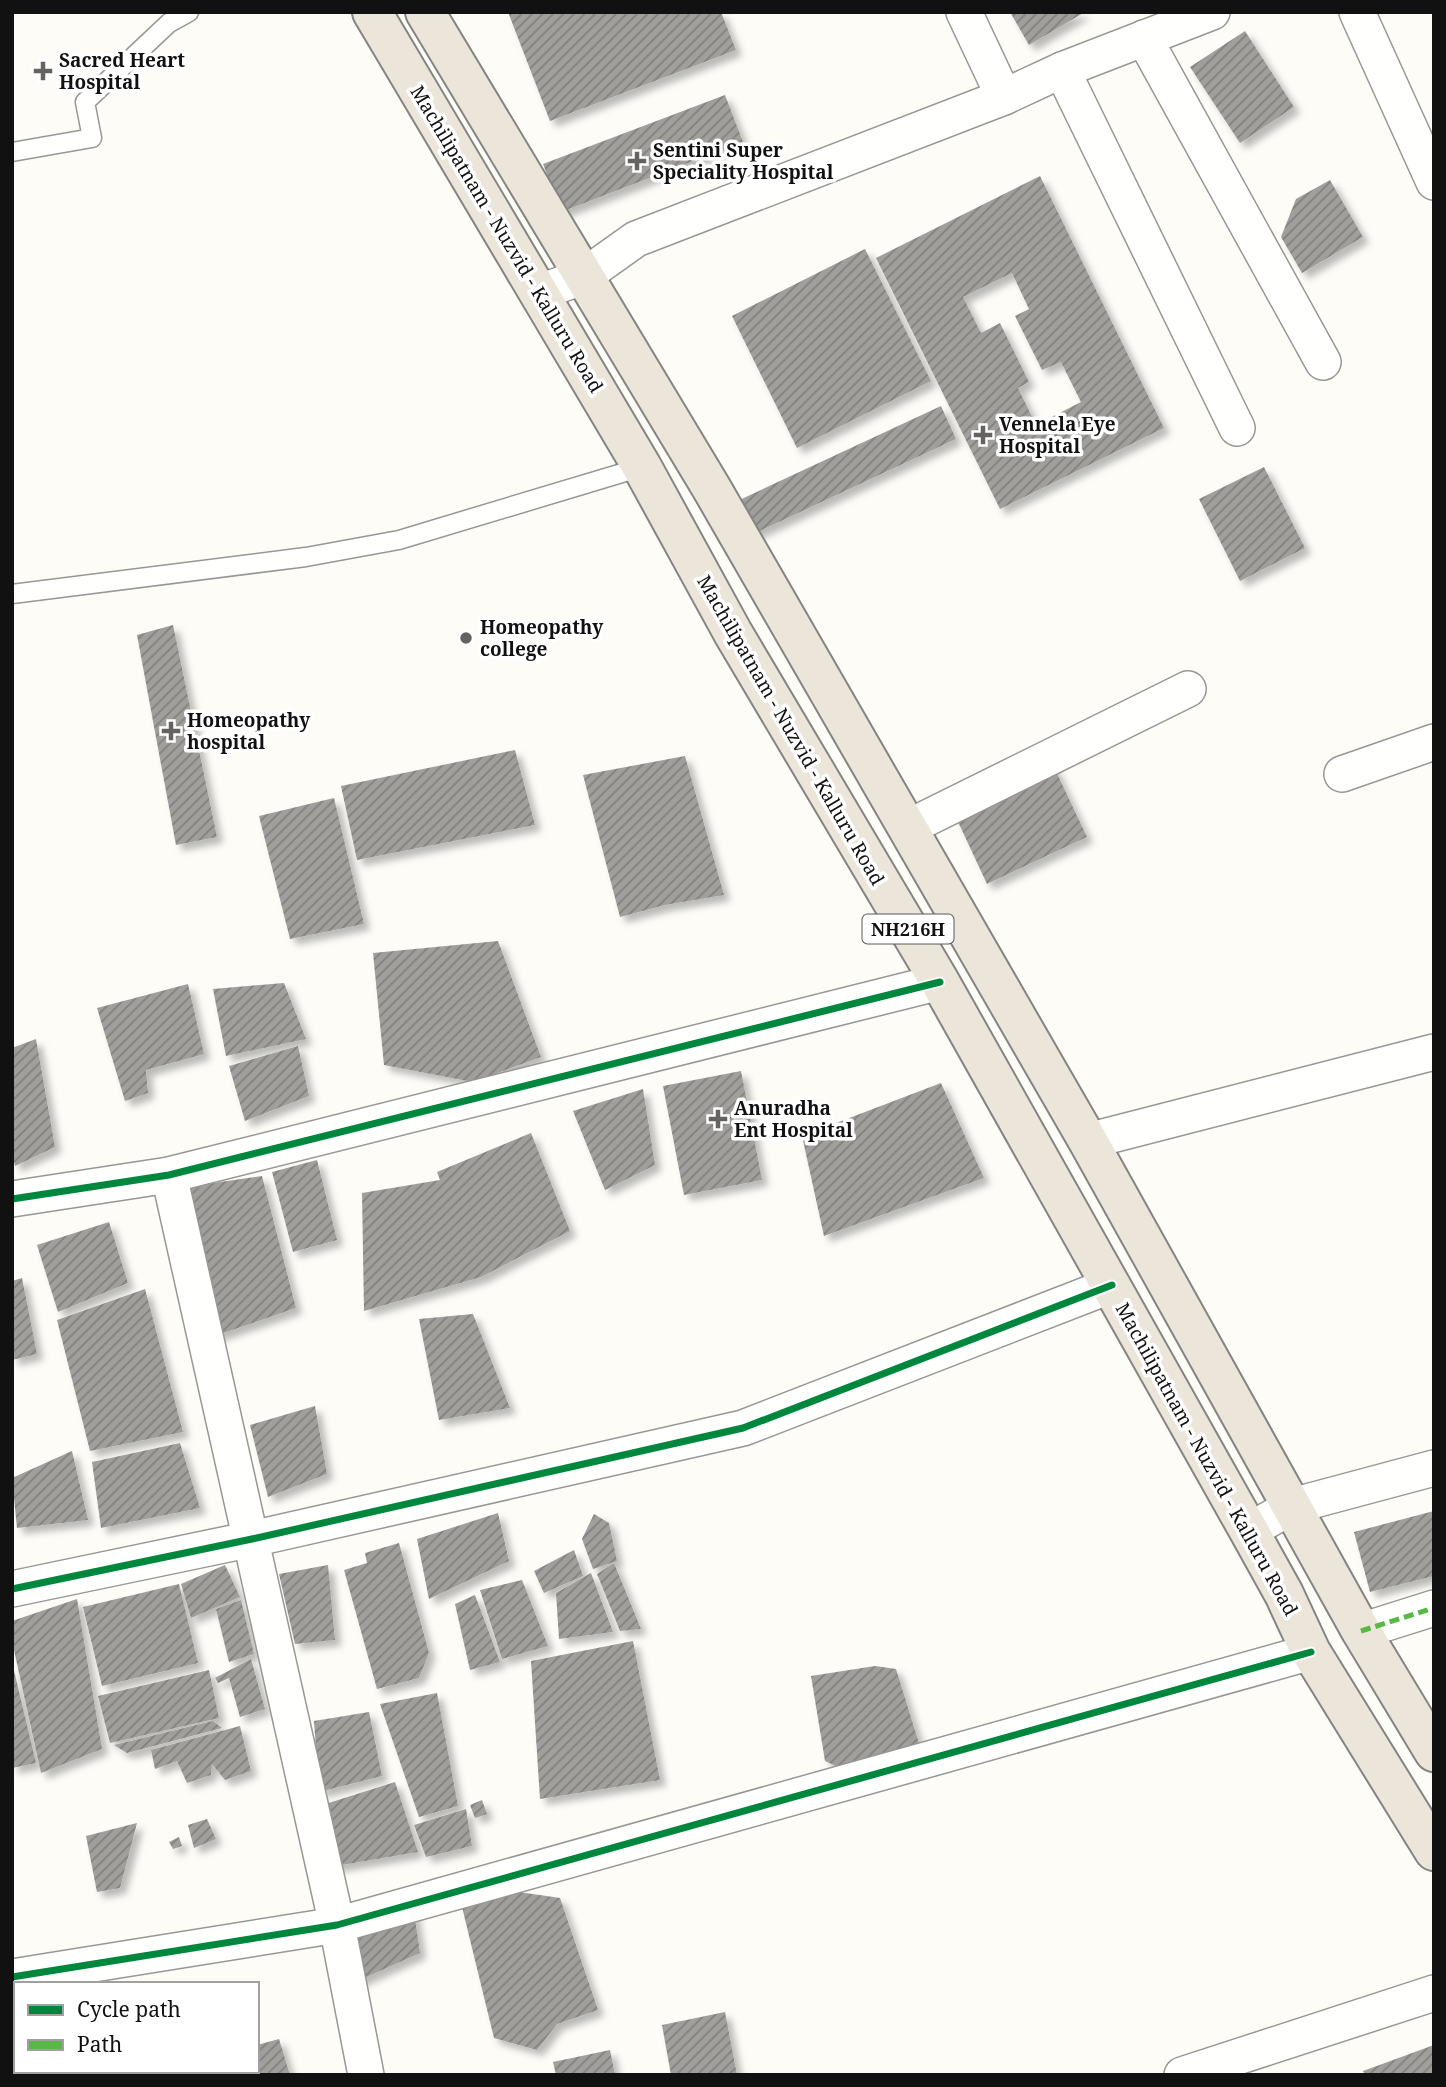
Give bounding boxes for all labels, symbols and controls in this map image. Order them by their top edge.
place label: Sacred Heart Hospital [59,47,185,95]
marker: Sacred Heart Hospital [33,61,53,81]
street label: Machilipatnam - Nuzvid - Kalluru Road [405,81,609,398]
place label: Sentini Super Speciality Hospital [653,137,834,185]
marker: Sentini Super Speciality Hospital [627,151,647,171]
place label: Vennela Eye Hospital [999,411,1116,459]
marker: Vennela Eye Hospital [973,425,993,445]
street label: Machilipatnam - Nuzvid - Kalluru Road [691,570,891,890]
place label: Homeopathy college [480,614,603,662]
marker: Homeopathy college [458,630,474,646]
place label: Homeopathy hospital [187,707,310,755]
marker: Homeopathy hospital [161,721,181,741]
road number: NH216H [862,914,954,944]
place label: Anuradha Ent Hospital [734,1095,853,1143]
marker: Anuradha Ent Hospital [708,1109,728,1129]
street label: Machilipatnam - Nuzvid - Kalluru Road [1110,1298,1304,1620]
legend [14,1982,259,2073]
text: Cycle path [77,1995,181,2023]
text: Path [77,2030,122,2058]

